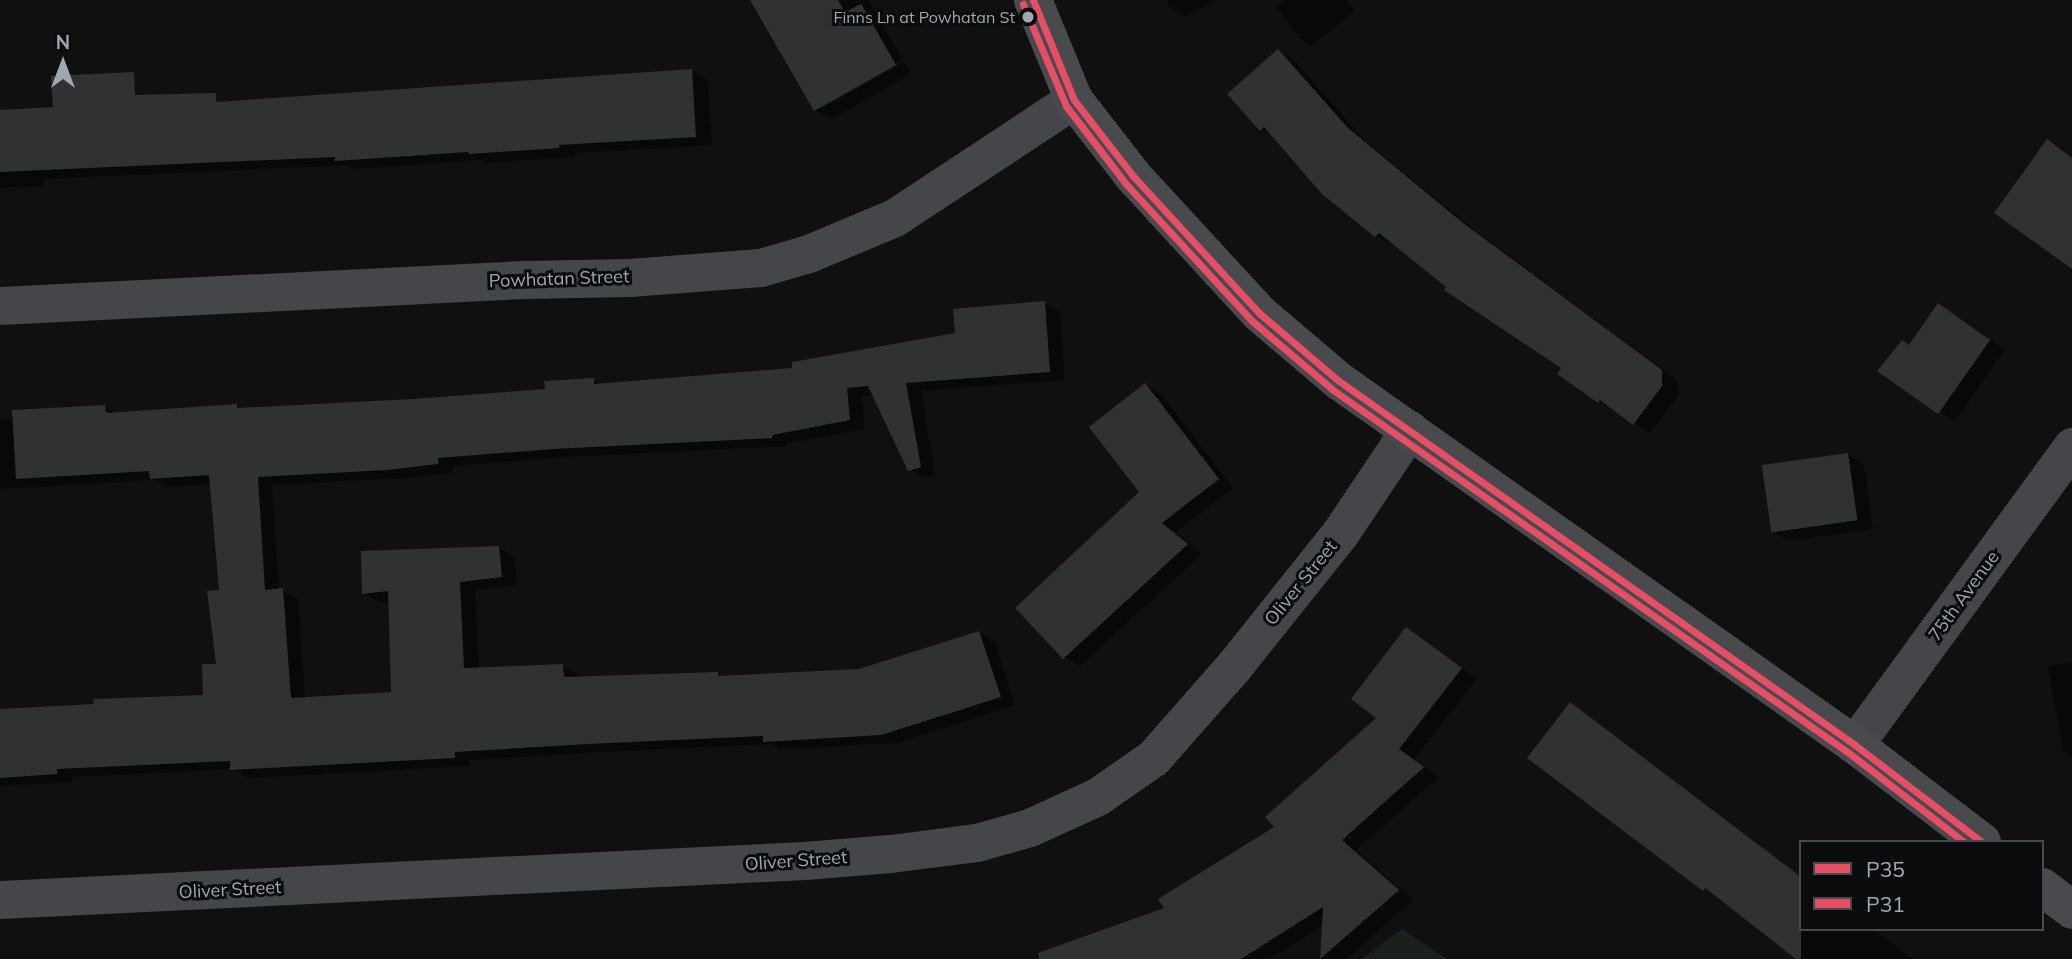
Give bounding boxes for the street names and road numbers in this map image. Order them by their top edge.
street label: Powhatan Street [488,266,630,292]
street label: Oliver Street [1260,536,1342,630]
street label: 75th Avenue [1924,547,2004,645]
street label: Oliver Street [744,847,848,875]
street label: Oliver Street [178,877,282,903]

